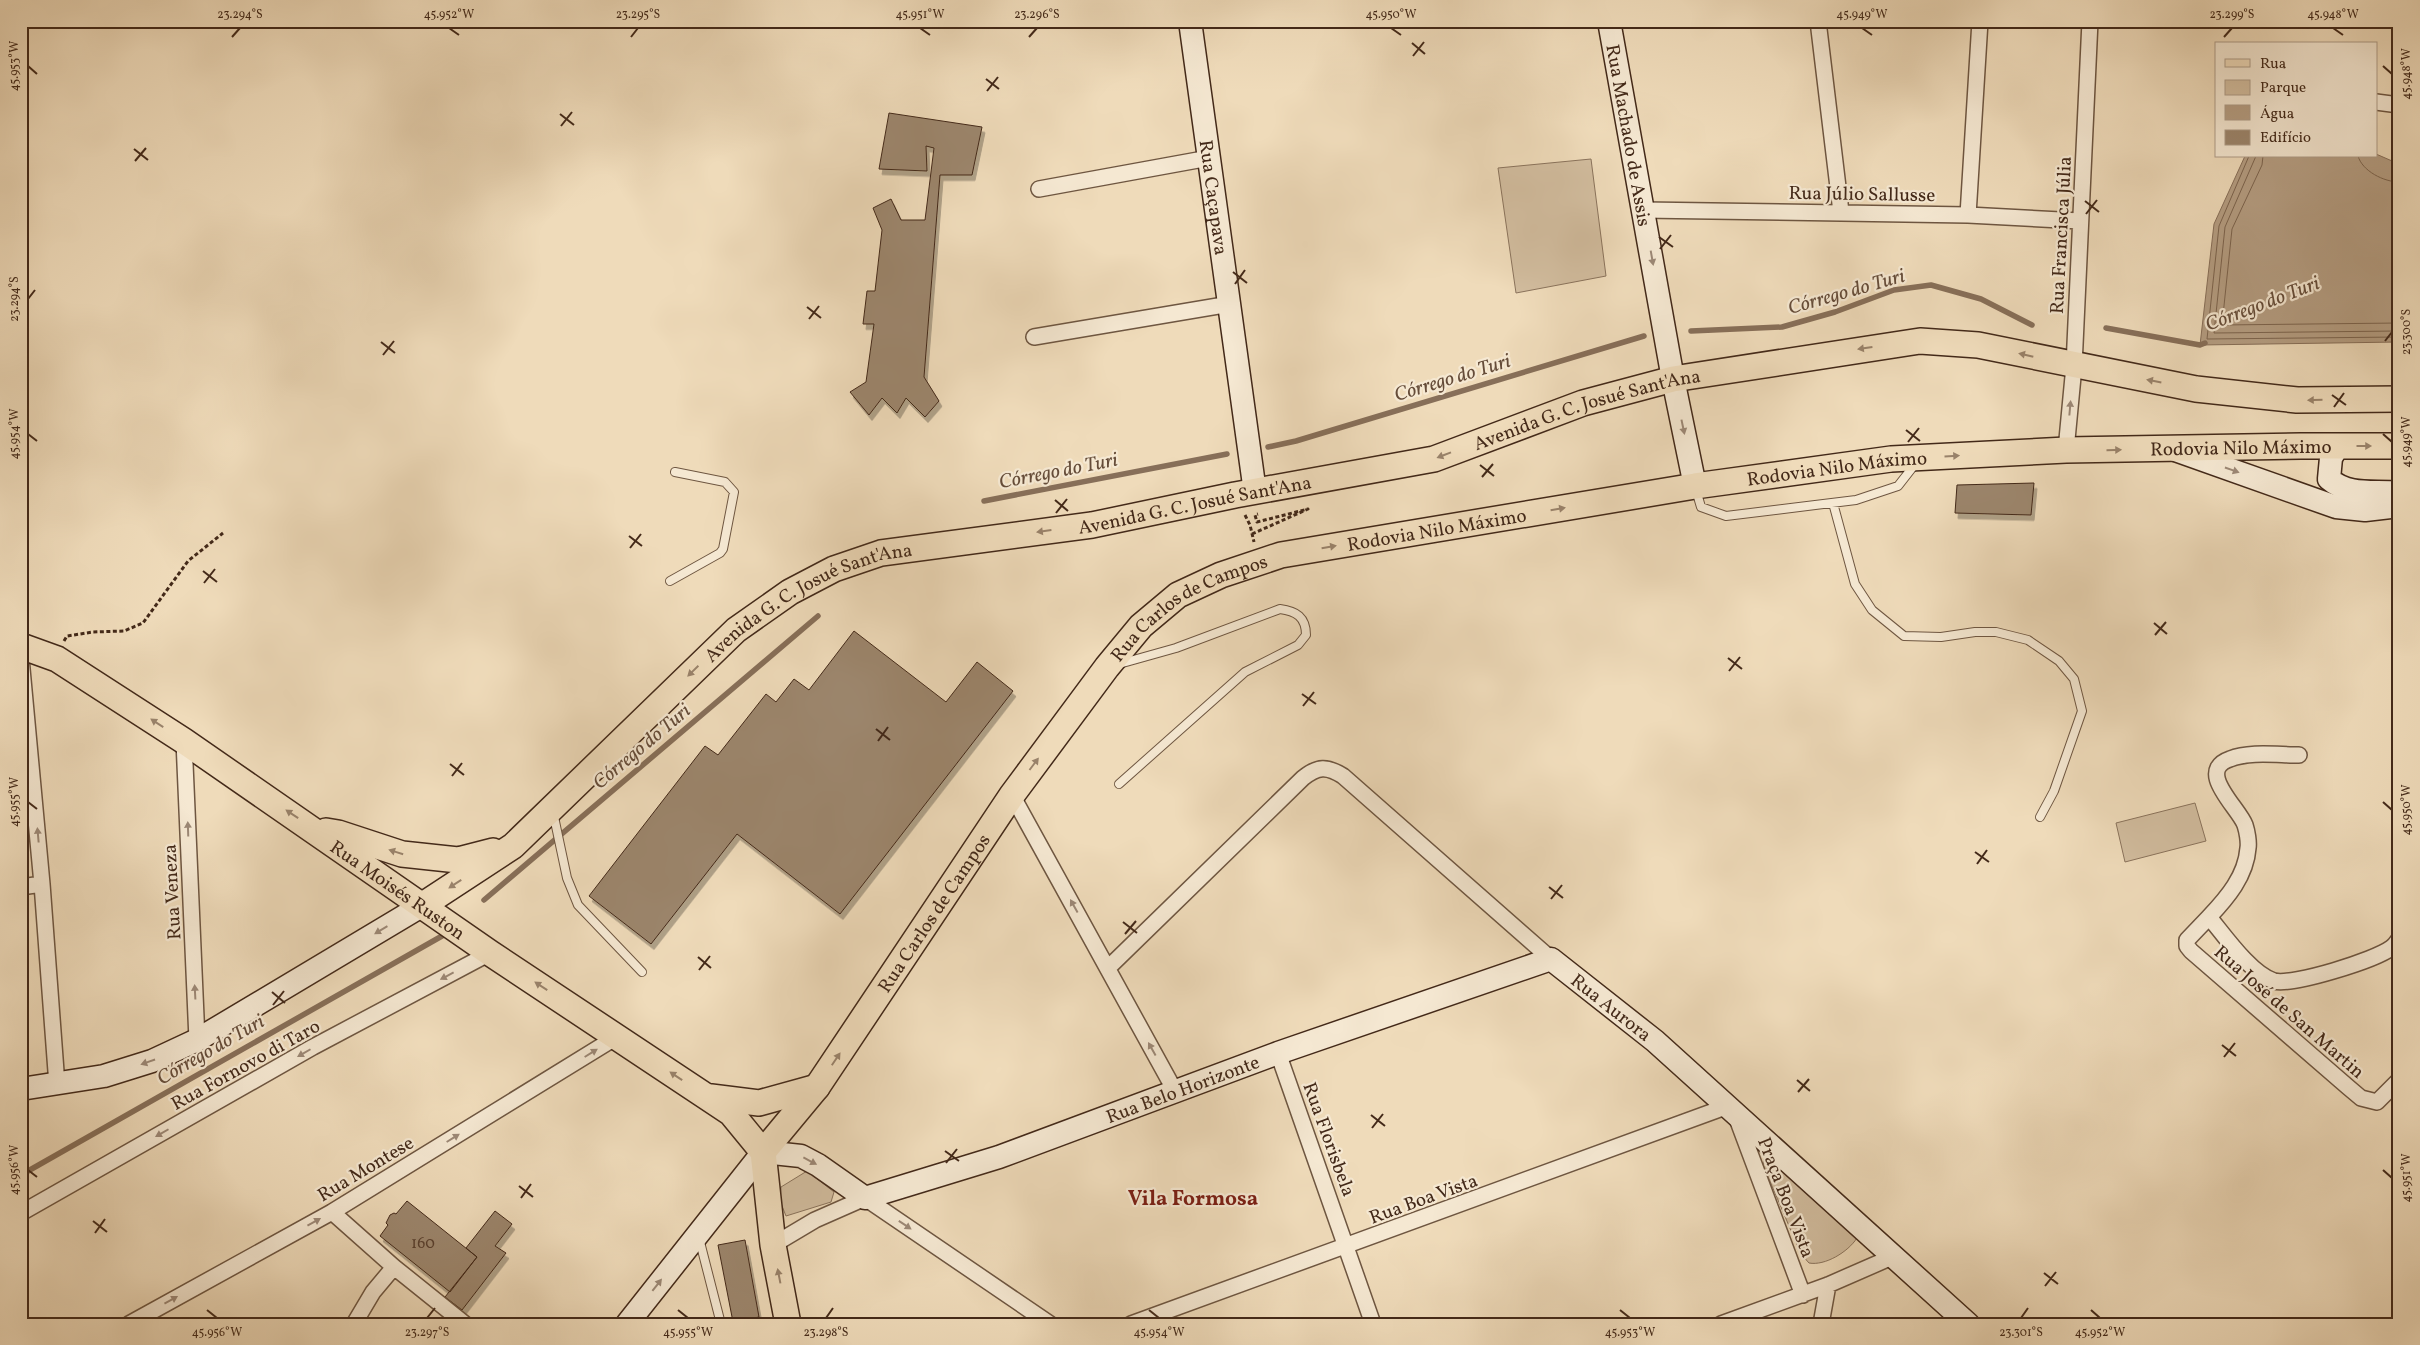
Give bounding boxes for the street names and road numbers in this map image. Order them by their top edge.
street label: Rua Machado de Assis [1598,42,1656,229]
street label: Rua Caçapava [1192,138,1233,257]
street label: Rua Francisca Júlia [2045,156,2079,315]
street label: Rua Júlio Sallusse [1788,181,1935,209]
street label: Avenida G. C. Josué Sant'Ana [1470,364,1703,458]
street label: Rodovia Nilo Máximo [2150,435,2332,464]
street label: Rodovia Nilo Máximo [1745,446,1928,494]
street label: Avenida G. C. Josué Sant'Ana [1077,470,1314,542]
street label: Rodovia Nilo Máximo [1345,503,1529,559]
street label: Avenida G. C. Josué Sant'Ana [699,538,914,669]
street label: Rua Carlos de Campos [1106,549,1271,668]
street label: Rua Carlos de Campos [873,829,997,998]
street label: Rua Moisés Ruston [324,835,470,947]
street label: Rua Veneza [158,843,188,941]
street label: Rua José de San Martin [2208,940,2370,1085]
street label: Rua Aurora [1565,968,1656,1048]
street label: Rua Fornovo di Taro [167,1014,325,1118]
street label: Rua Belo Horizonte [1103,1050,1264,1131]
street label: Rua Florisbela [1295,1079,1361,1200]
street label: Rua Montese [313,1131,419,1209]
street label: Praça Boa Vista [1750,1134,1820,1262]
street label: Rua Boa Vista [1366,1168,1482,1232]

